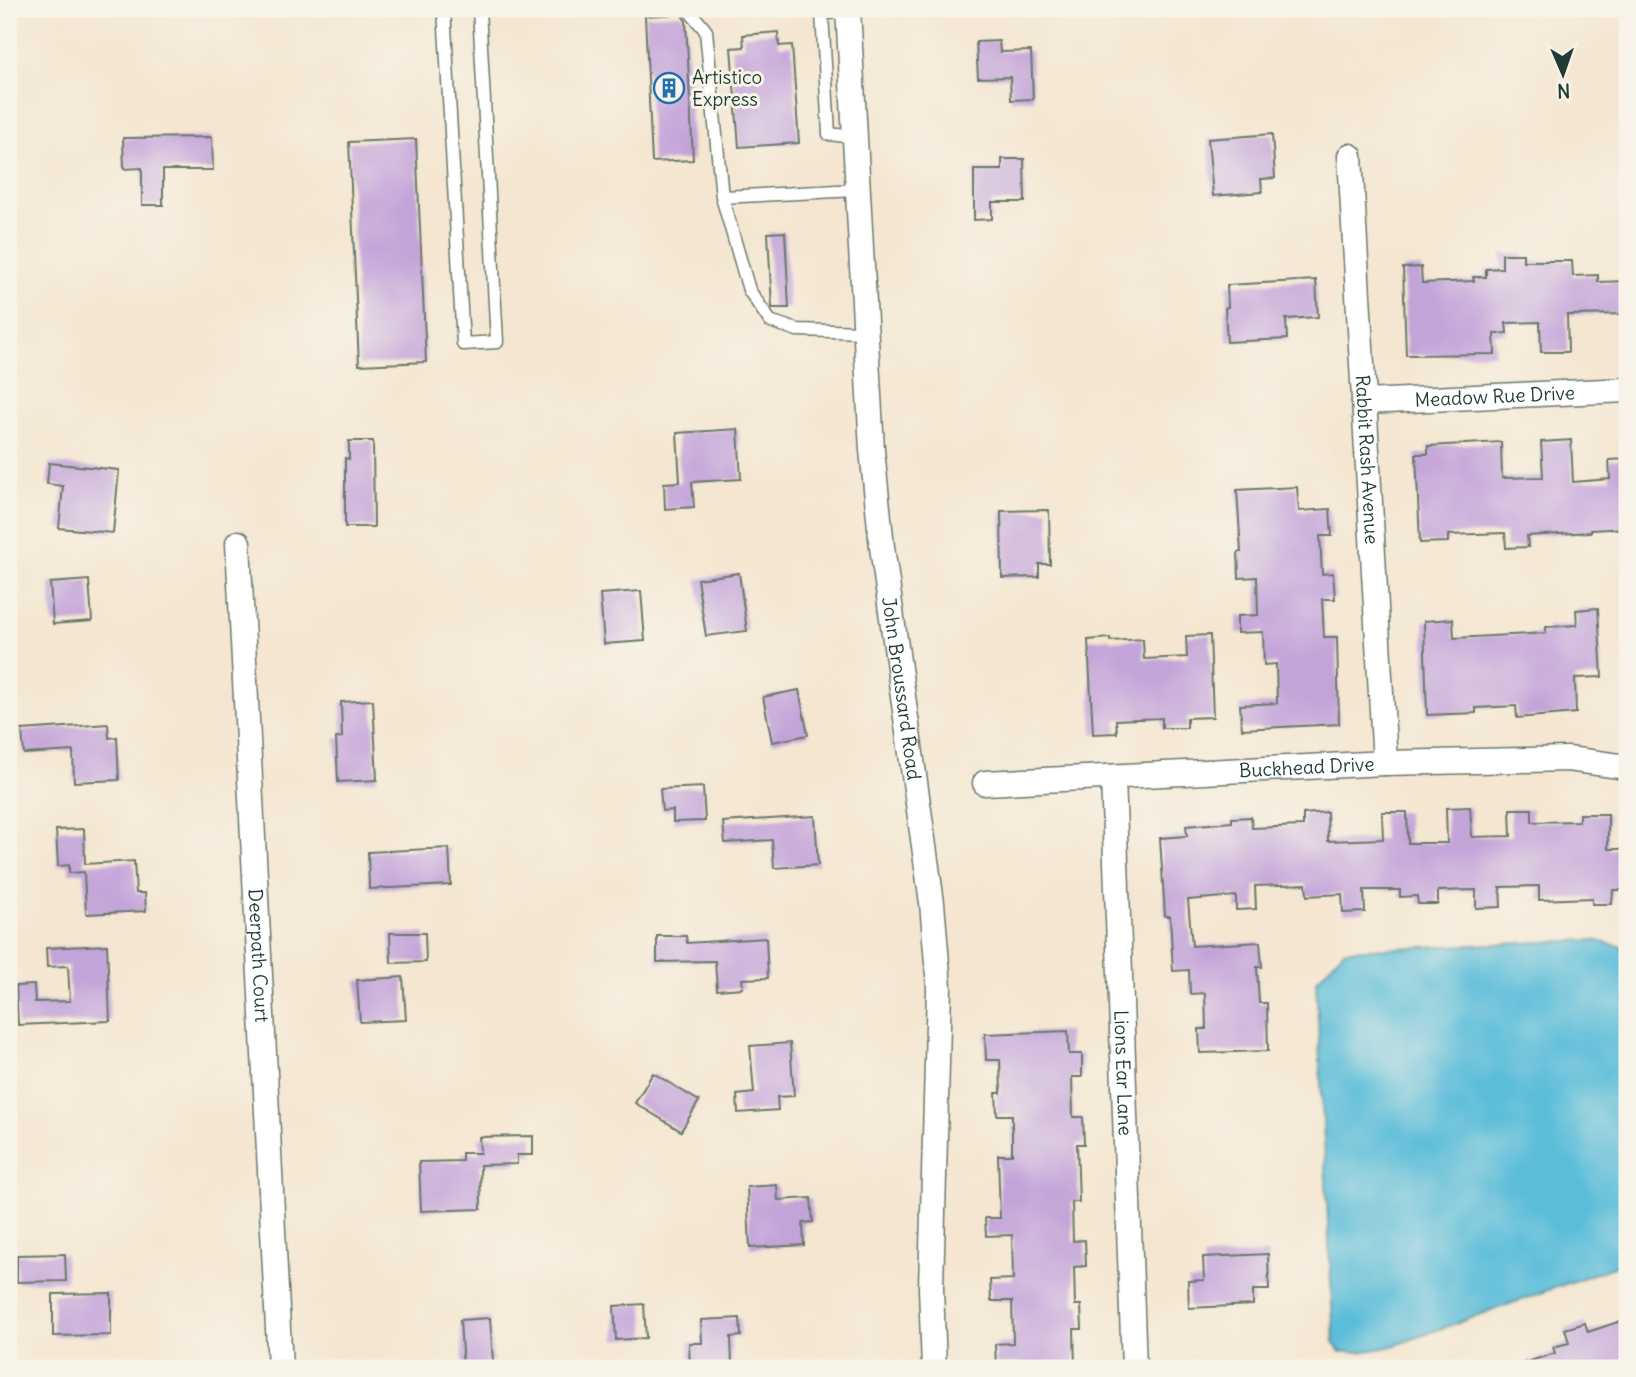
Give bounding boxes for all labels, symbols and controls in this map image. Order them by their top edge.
north arrow [1528,38,1598,108]
place label: Artistico Express [692,65,762,111]
building icon: Artistico Express [652,71,686,105]
text: N [1557,79,1571,103]
street label: Rabbit Rash Avenue [1351,374,1384,545]
street label: Meadow Rue Drive [1414,380,1576,412]
street label: John Broussard Road [877,595,927,782]
street label: Buckhead Drive [1238,752,1375,782]
street label: Deerpath Court [244,888,274,1023]
street label: Lions Ear Lane [1109,1009,1138,1136]

